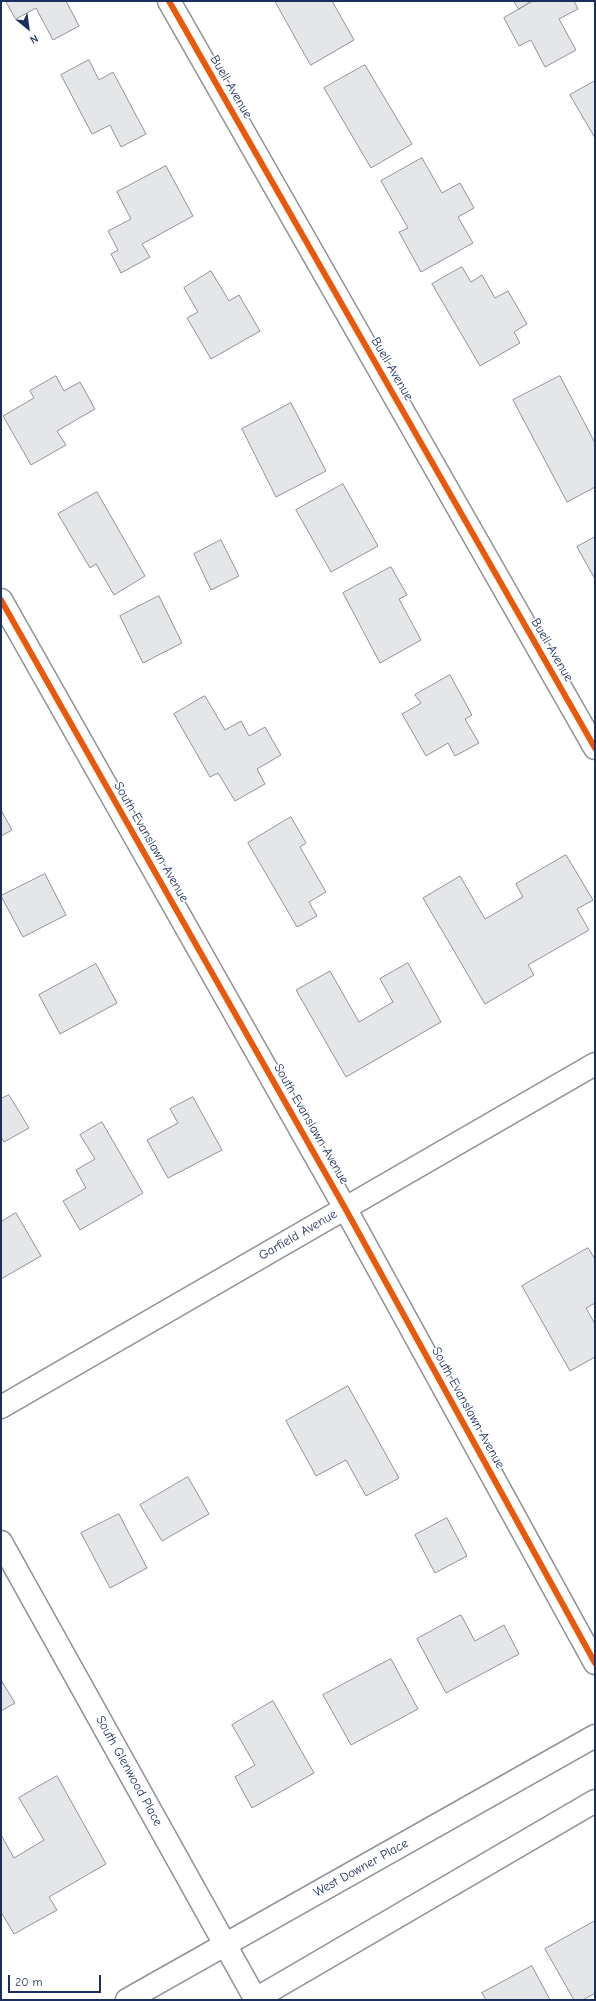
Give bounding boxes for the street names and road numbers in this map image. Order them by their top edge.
street label: Buell Avenue [207,52,255,122]
street label: Buell Avenue [368,334,416,404]
street label: Buell Avenue [528,615,576,685]
street label: South Evanslawn Avenue [110,779,192,905]
street label: South Evanslawn Avenue [270,1061,352,1187]
street label: Garfield Avenue [256,1206,340,1264]
street label: South Evanslawn Avenue [428,1345,508,1471]
street label: South Glenwood Place [92,1713,166,1829]
street label: West Downer Place [311,1836,411,1900]

